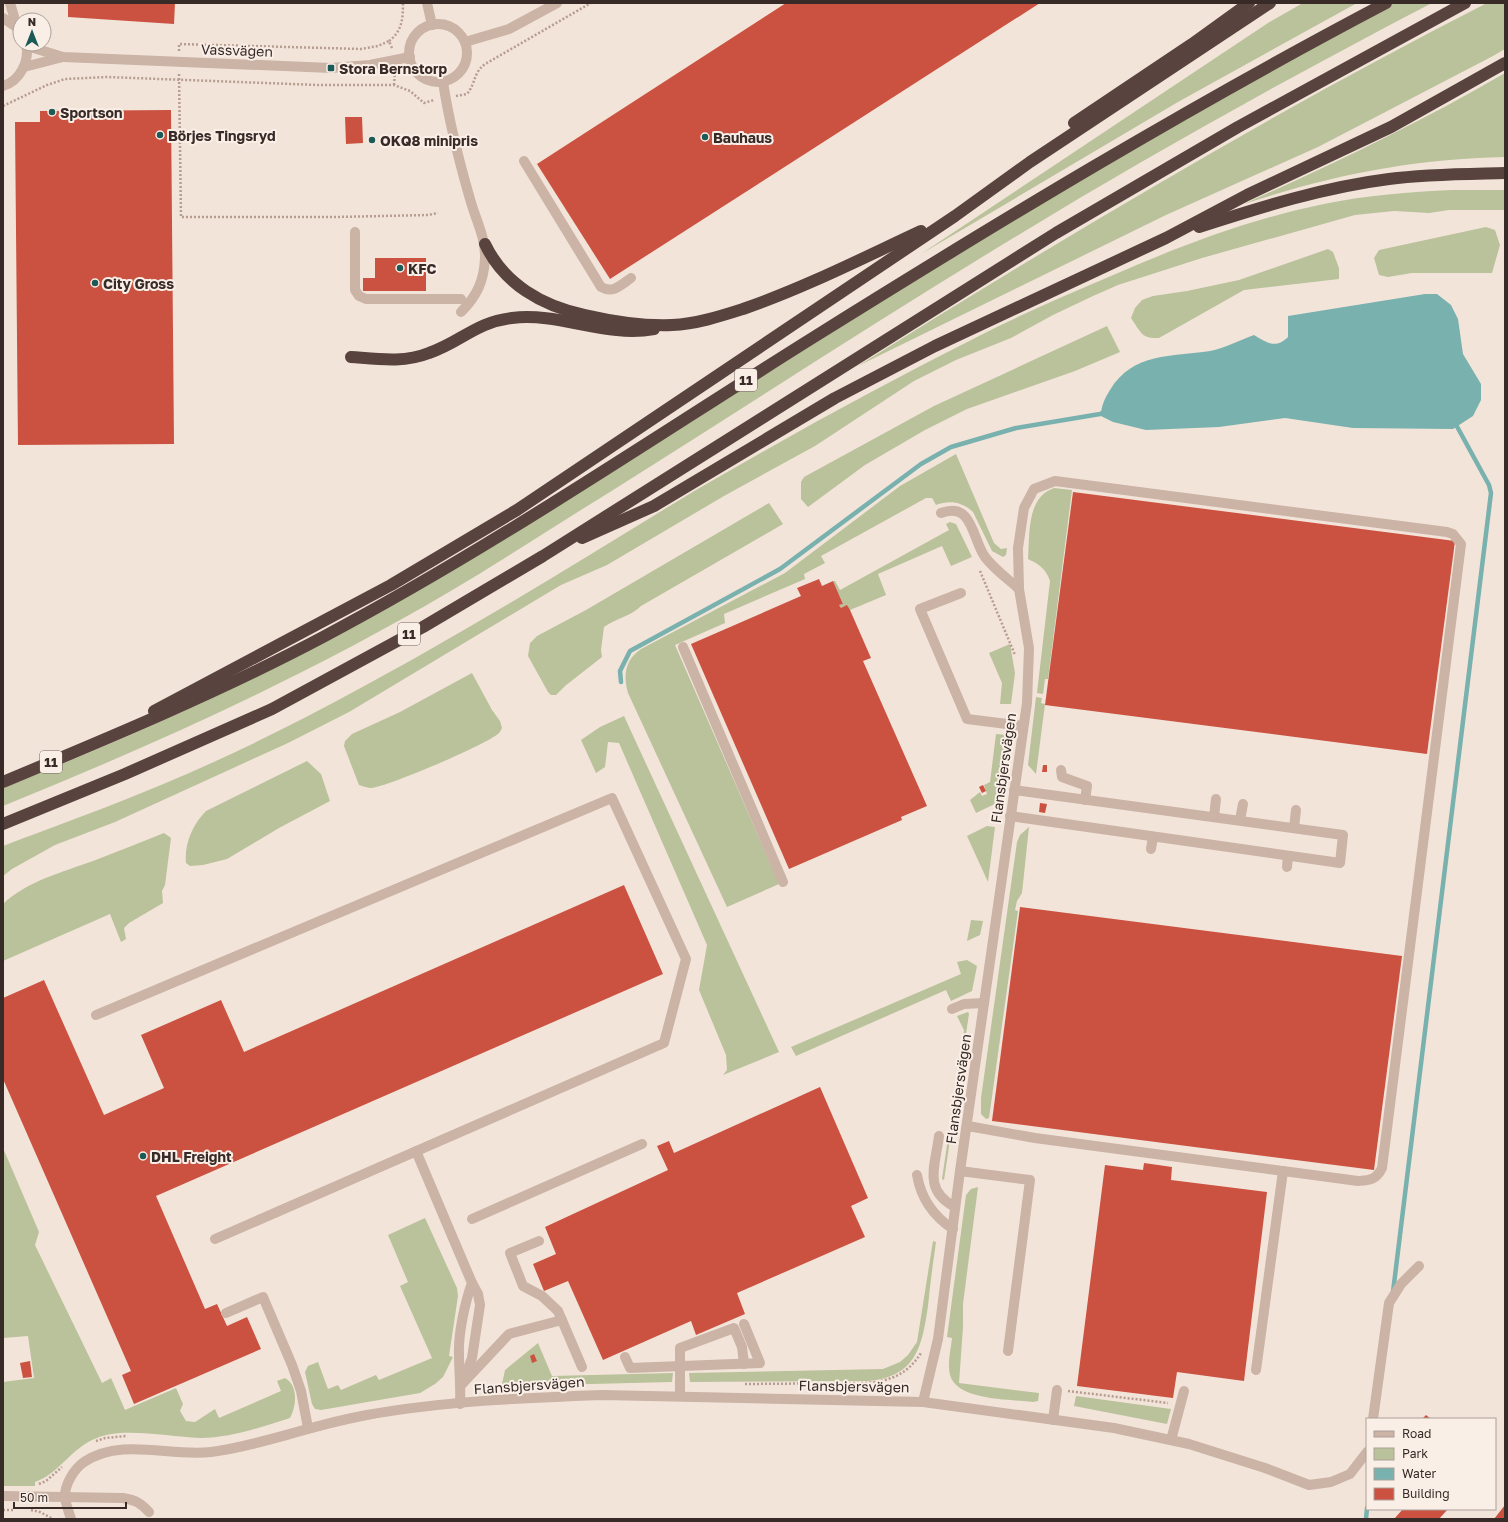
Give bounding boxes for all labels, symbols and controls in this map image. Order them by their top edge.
north arrow [12,12,52,52]
text: N [28,15,36,28]
street label: Vassvägen [201,40,273,60]
place label: Stora Bernstorp [339,60,447,77]
marker: Stora Bernstorp [326,63,336,73]
place label: Sportson [60,104,122,121]
marker: Sportson [47,107,57,117]
place label: Börjes Tingsryd [168,127,276,144]
place label: Bauhaus [713,129,772,146]
marker: Börjes Tingsryd [155,130,165,140]
place label: OKQ8 minipris [380,132,478,149]
marker: Bauhaus [700,132,710,142]
marker: OKQ8 minipris [367,135,377,145]
place label: KFC [408,260,436,277]
marker: KFC [395,263,405,273]
place label: City Gross [103,275,174,292]
marker: City Gross [90,278,100,288]
road number: 11 [735,369,757,391]
road number: 11 [398,623,420,645]
street label: Flansbjersvägen [987,712,1019,824]
road number: 11 [40,751,62,773]
street label: Flansbjersvägen [942,1033,974,1145]
place label: DHL Freight [151,1148,232,1165]
marker: DHL Freight [138,1151,148,1161]
street label: Flansbjersvägen [473,1373,585,1397]
street label: Flansbjersvägen [798,1377,910,1395]
legend [1366,1418,1496,1510]
text: Road [1402,1426,1431,1441]
text: Park [1402,1446,1428,1461]
text: Water [1402,1466,1436,1481]
scale bar [14,1484,126,1510]
text: Building [1402,1486,1450,1501]
text: 50 m [20,1490,48,1505]

